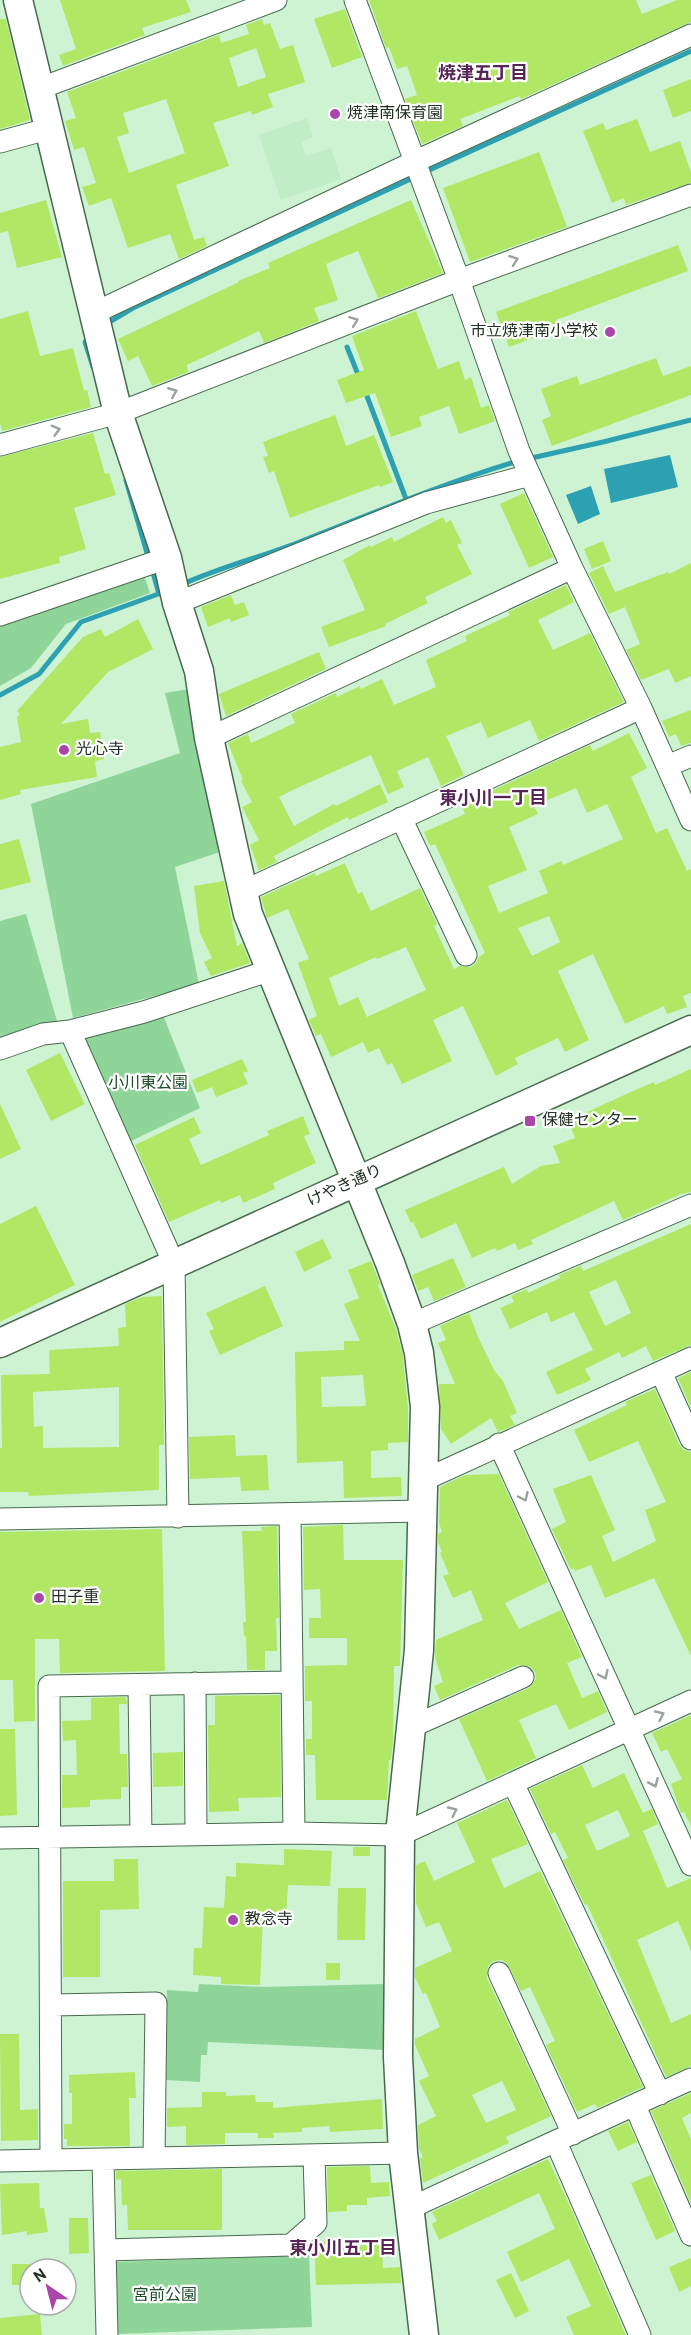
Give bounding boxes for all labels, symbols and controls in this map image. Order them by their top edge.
district label: 焼津五丁目 [438,63,528,86]
place label: 焼津南保育園 [347,104,443,124]
marker: 焼津南保育園 [328,107,342,121]
one-way arrow [508,255,519,268]
one-way arrow [348,316,359,328]
place label: 市立焼津南小学校 [470,322,598,342]
marker: 市立焼津南小学校 [603,325,617,339]
one-way arrow [166,387,177,399]
one-way arrow [51,425,61,437]
place label: 光心寺 [76,740,124,760]
marker: 光心寺 [57,743,71,757]
district label: 東小川一丁目 [439,788,547,811]
park label: 小川東公園 [108,1074,188,1094]
place label: 保健センター [542,1111,638,1131]
marker: 保健センター [523,1114,537,1128]
street label: けやき通り [304,1161,386,1211]
one-way arrow [516,1491,528,1502]
place label: 田子重 [51,1588,99,1608]
marker: 田子重 [32,1591,46,1605]
one-way arrow [597,1668,609,1679]
one-way arrow [654,1711,665,1723]
one-way arrow [646,1776,658,1787]
one-way arrow [446,1806,457,1818]
place label: 教念寺 [245,1910,293,1930]
marker: 教念寺 [226,1913,240,1927]
district label: 東小川五丁目 [289,2238,397,2261]
north arrow [18,2257,78,2317]
text: N [30,2265,51,2288]
park label: 宮前公園 [133,2286,197,2306]

